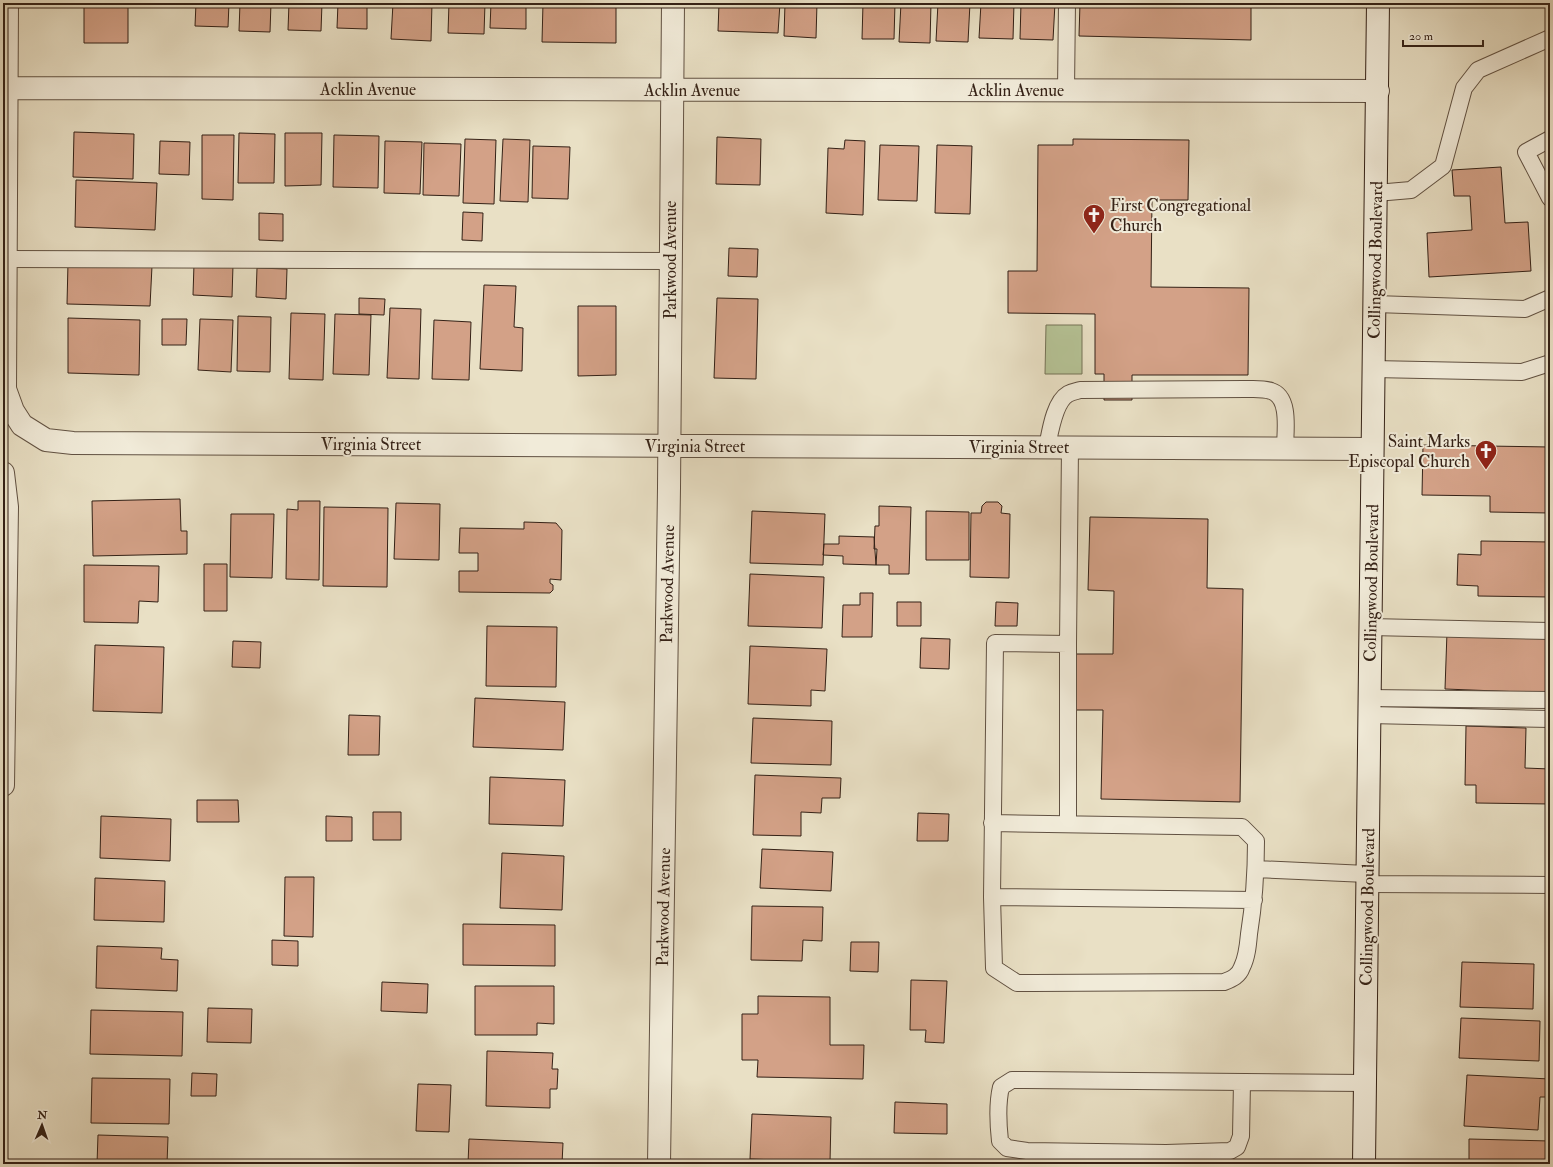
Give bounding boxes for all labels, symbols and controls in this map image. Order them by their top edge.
scale bar [1403,22,1483,48]
text: 20 m [1409,29,1434,44]
street label: Acklin Avenue [319,79,416,100]
street label: Acklin Avenue [643,80,740,101]
street label: Acklin Avenue [967,80,1064,101]
street label: Collingwood Boulevard [1364,180,1387,339]
place label: First Congregational Church [1110,195,1252,236]
street label: Parkwood Avenue [660,201,681,319]
church icon: First Congregational Church [1081,202,1107,235]
place label: Saint Marks Episcopal Church [1348,431,1470,473]
street label: Virginia Street [321,434,422,455]
street label: Virginia Street [645,436,746,457]
street label: Virginia Street [969,437,1070,458]
church icon: Saint Marks Episcopal Church [1473,438,1499,471]
street label: Collingwood Boulevard [1360,503,1383,662]
street label: Parkwood Avenue [656,524,679,644]
street label: Collingwood Boulevard [1356,827,1379,986]
street label: Parkwood Avenue [652,847,675,967]
north arrow [22,1105,62,1145]
text: N [36,1109,49,1122]

